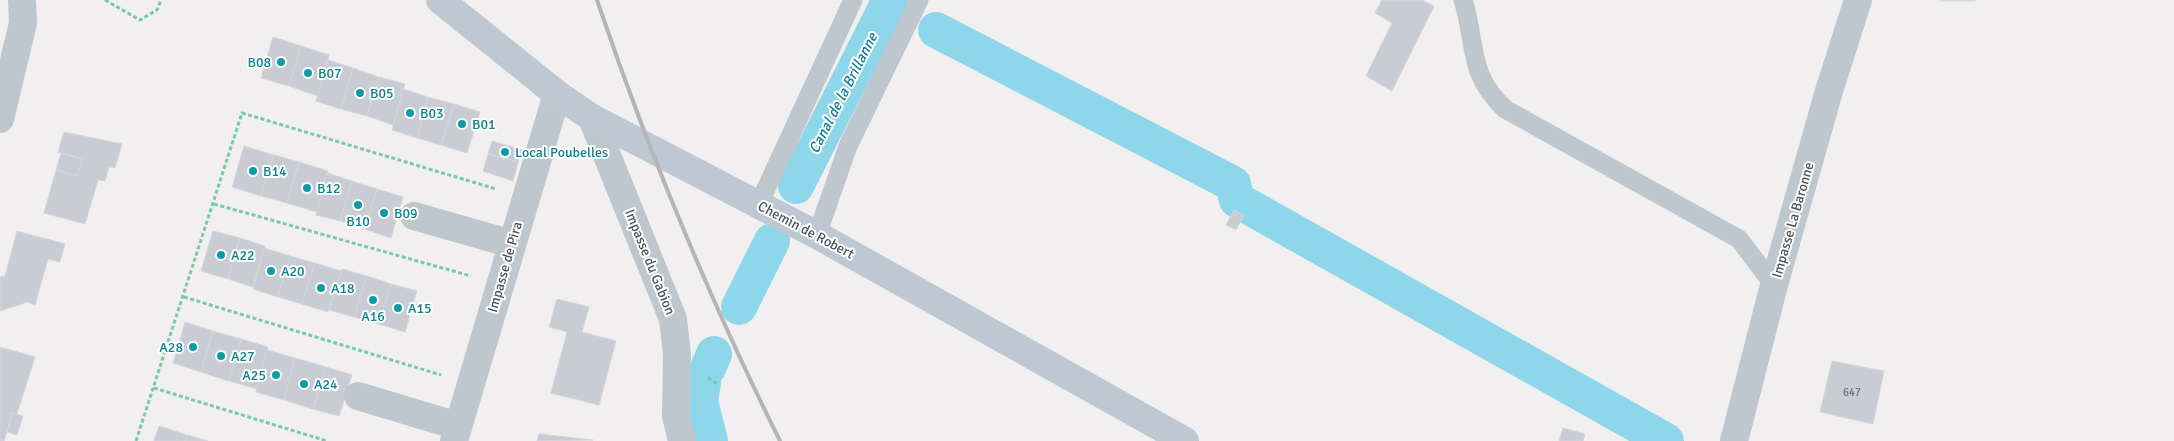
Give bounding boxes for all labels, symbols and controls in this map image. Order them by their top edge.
water label: Canal de la Brillanne [805,28,882,156]
place label: B08 [247,54,271,71]
marker: B08 [275,56,287,68]
place label: B07 [318,65,342,82]
marker: B07 [302,67,314,79]
place label: B05 [370,85,394,102]
marker: B05 [354,87,366,99]
place label: B03 [420,105,444,122]
marker: B03 [404,107,416,119]
place label: B01 [472,116,496,133]
marker: B01 [456,118,468,130]
place label: Local Poubelles [515,144,608,161]
marker: Local Poubelles [499,146,511,158]
street label: Impasse La Baronne [1768,160,1818,280]
place label: B14 [263,163,287,180]
marker: B14 [247,165,259,177]
place label: B12 [317,180,341,197]
marker: B12 [301,182,313,194]
street label: Chemin de Robert [755,197,857,263]
marker: B10 [352,199,364,211]
place label: B09 [394,205,418,222]
marker: B09 [378,207,390,219]
street label: Impasse du Gabion [621,207,679,317]
place label: B10 [346,213,370,230]
street label: Impasse de Pira [484,220,526,314]
place label: A22 [231,247,255,264]
marker: A22 [215,249,227,261]
place label: A20 [281,263,305,280]
marker: A20 [265,265,277,277]
place label: A18 [331,280,355,297]
marker: A18 [315,282,327,294]
marker: A16 [367,294,379,306]
place label: A15 [408,300,432,317]
marker: A15 [392,302,404,314]
place label: A16 [361,308,385,325]
place label: A28 [159,339,183,356]
marker: A28 [187,341,199,353]
place label: A27 [231,348,255,365]
marker: A27 [215,350,227,362]
place label: A25 [242,367,266,384]
marker: A25 [270,369,282,381]
place label: A24 [314,376,338,393]
marker: A24 [298,378,310,390]
house number: 647 [1843,386,1861,399]

